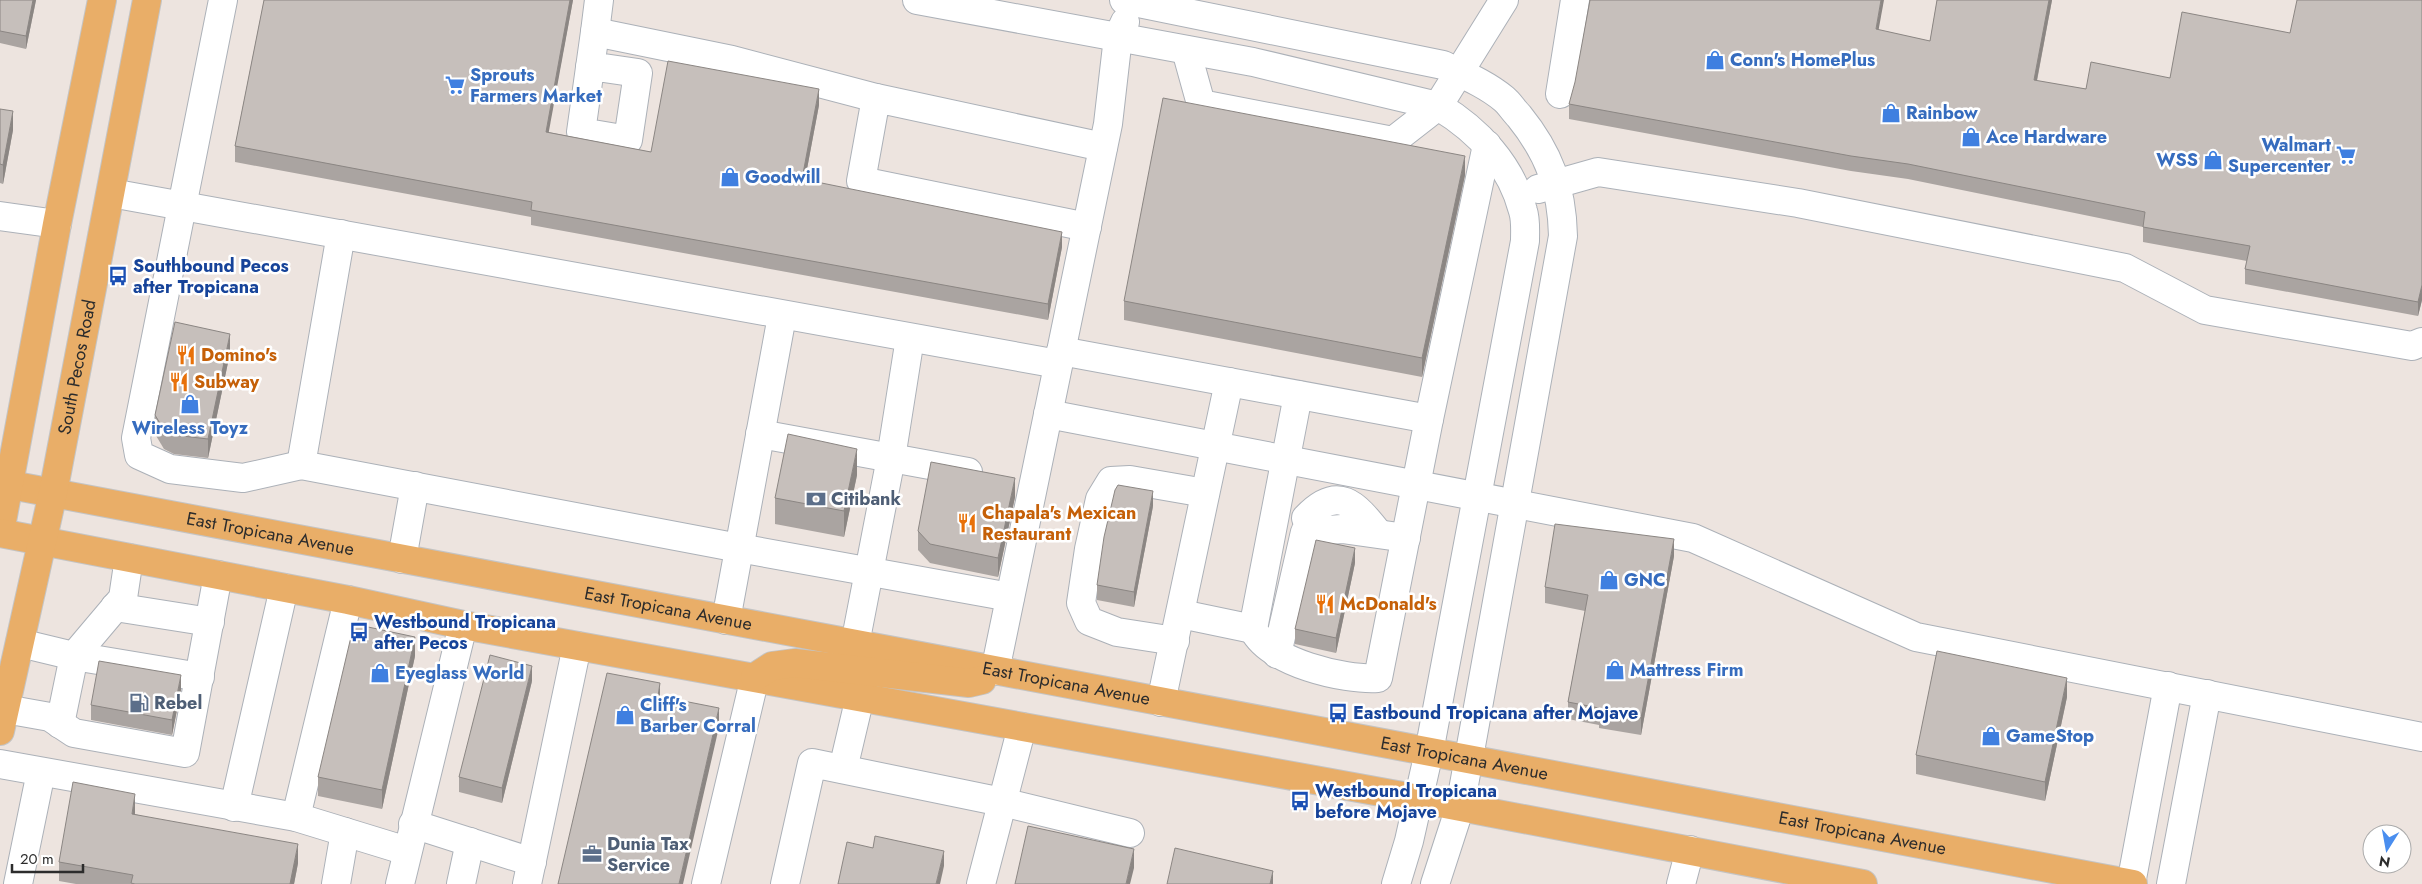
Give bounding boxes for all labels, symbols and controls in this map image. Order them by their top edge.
place label: Conn's HomePlus [1730,47,1875,73]
shop icon: Conn's HomePlus [1704,49,1726,71]
place label: Sprouts Farmers Market [470,62,602,109]
supermarket icon: Sprouts Farmers Market [444,74,466,96]
place label: Rainbow [1906,100,1978,126]
shop icon: Rainbow [1880,102,1902,124]
place label: Ace Hardware [1985,124,2107,150]
shop icon: Ace Hardware [1960,126,1982,148]
place label: Walmart Supercenter [2228,132,2332,179]
supermarket icon: Walmart Supercenter [2335,144,2357,166]
place label: WSS [2156,147,2198,173]
shop icon: WSS [2202,149,2224,171]
place label: Goodwill [745,164,820,190]
shop icon: Goodwill [719,166,741,188]
place label: Southbound Pecos after Tropicana [133,253,289,300]
bus stop icon: Southbound Pecos after Tropicana [107,265,129,287]
street label: South Pecos Road [51,297,103,437]
place label: Domino's [201,342,277,368]
restaurant icon: Domino's [175,344,197,366]
place label: Subway [194,369,260,395]
restaurant icon: Subway [168,371,190,393]
shop icon: Wireless Toyz [179,393,201,415]
place label: Wireless Toyz [132,415,249,441]
place label: Citibank [831,486,901,512]
bank icon: Citibank [805,488,827,510]
place label: Chapala's Mexican Restaurant [982,500,1136,547]
street label: East Tropicana Avenue [184,505,356,562]
restaurant icon: Chapala's Mexican Restaurant [956,512,978,534]
place label: GNC [1624,567,1666,593]
shop icon: GNC [1598,569,1620,591]
street label: East Tropicana Avenue [582,580,754,637]
place label: McDonald's [1340,591,1437,617]
restaurant icon: McDonald's [1314,593,1336,615]
place label: Westbound Tropicana after Pecos [374,609,556,656]
bus stop icon: Westbound Tropicana after Pecos [348,621,370,643]
street label: East Tropicana Avenue [980,655,1152,712]
place label: Mattress Firm [1630,657,1744,683]
shop icon: Mattress Firm [1604,659,1626,681]
place label: Eyeglass World [395,660,524,686]
shop icon: Eyeglass World [369,662,391,684]
place label: Rebel [154,690,202,716]
fuel station icon: Rebel [128,692,150,714]
place label: Cliff's Barber Corral [640,692,756,739]
place label: Eastbound Tropicana after Mojave [1353,700,1638,726]
bus stop icon: Eastbound Tropicana after Mojave [1327,702,1349,724]
shop icon: Cliff's Barber Corral [614,704,636,726]
place label: GameStop [2006,723,2094,749]
shop icon: GameStop [1980,725,2002,747]
street label: East Tropicana Avenue [1378,730,1550,787]
place label: Westbound Tropicana before Mojave [1315,778,1497,825]
bus stop icon: Westbound Tropicana before Mojave [1289,790,1311,812]
street label: East Tropicana Avenue [1776,805,1948,862]
north arrow [2362,824,2412,874]
place label: Dunia Tax Service [607,831,689,878]
scale bar [12,842,84,874]
office icon: Dunia Tax Service [581,843,603,865]
text: 20 m [20,848,54,870]
text: N [2377,851,2392,873]

